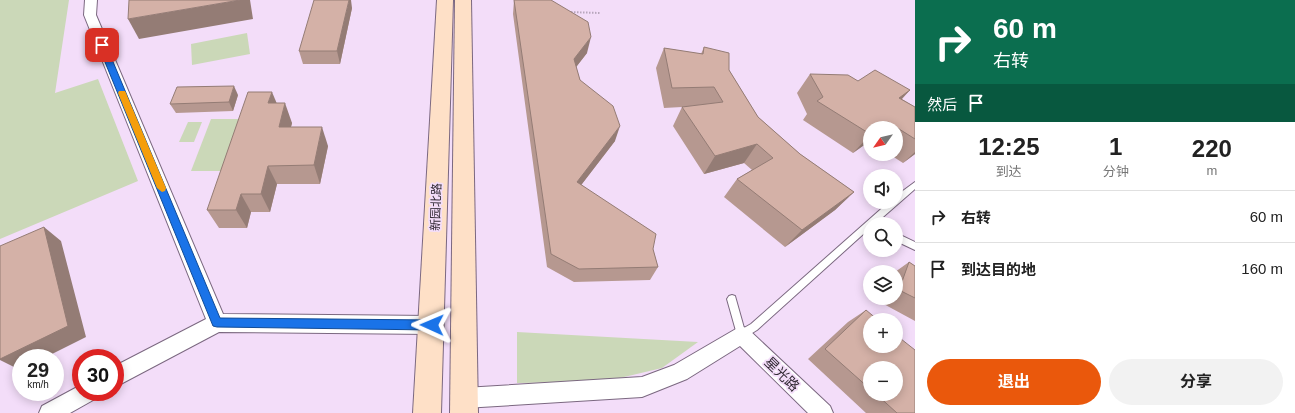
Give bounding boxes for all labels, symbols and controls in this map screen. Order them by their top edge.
text: 60 m [993,13,1057,44]
icon: right [927,16,979,68]
pin [85,28,119,62]
icon: arrive [91,34,113,56]
text: 右转 [993,51,1029,71]
icon: arrive [965,92,987,114]
text: 然后 [927,96,957,113]
north arrow [863,121,903,161]
map controls [863,121,903,401]
text: 12:25 [978,133,1040,160]
text: 1 [1109,133,1122,160]
text: 220 [1192,135,1232,162]
text: m [1206,163,1217,178]
text: 到达 [996,164,1022,179]
text: 分钟 [1103,164,1129,179]
button: sound [863,169,903,209]
street label: 新园北路 [428,183,444,231]
icon: right [927,206,949,228]
text: 60 m [1250,208,1283,225]
text: 右转 [961,209,991,226]
button: search [863,217,903,257]
icon: arrive [927,258,949,280]
text: 160 m [1241,260,1283,277]
text: 到达目的地 [961,261,1036,278]
button: layers [863,265,903,305]
position arrow [411,304,453,346]
button: + [863,313,903,353]
speed limit sign: 30 [72,349,124,401]
street label: 星光路 [761,354,803,394]
text: 29 [27,359,49,381]
button: 退出 [927,359,1101,405]
button: 分享 [1109,359,1283,405]
button: − [863,361,903,401]
text: km/h [27,379,49,390]

